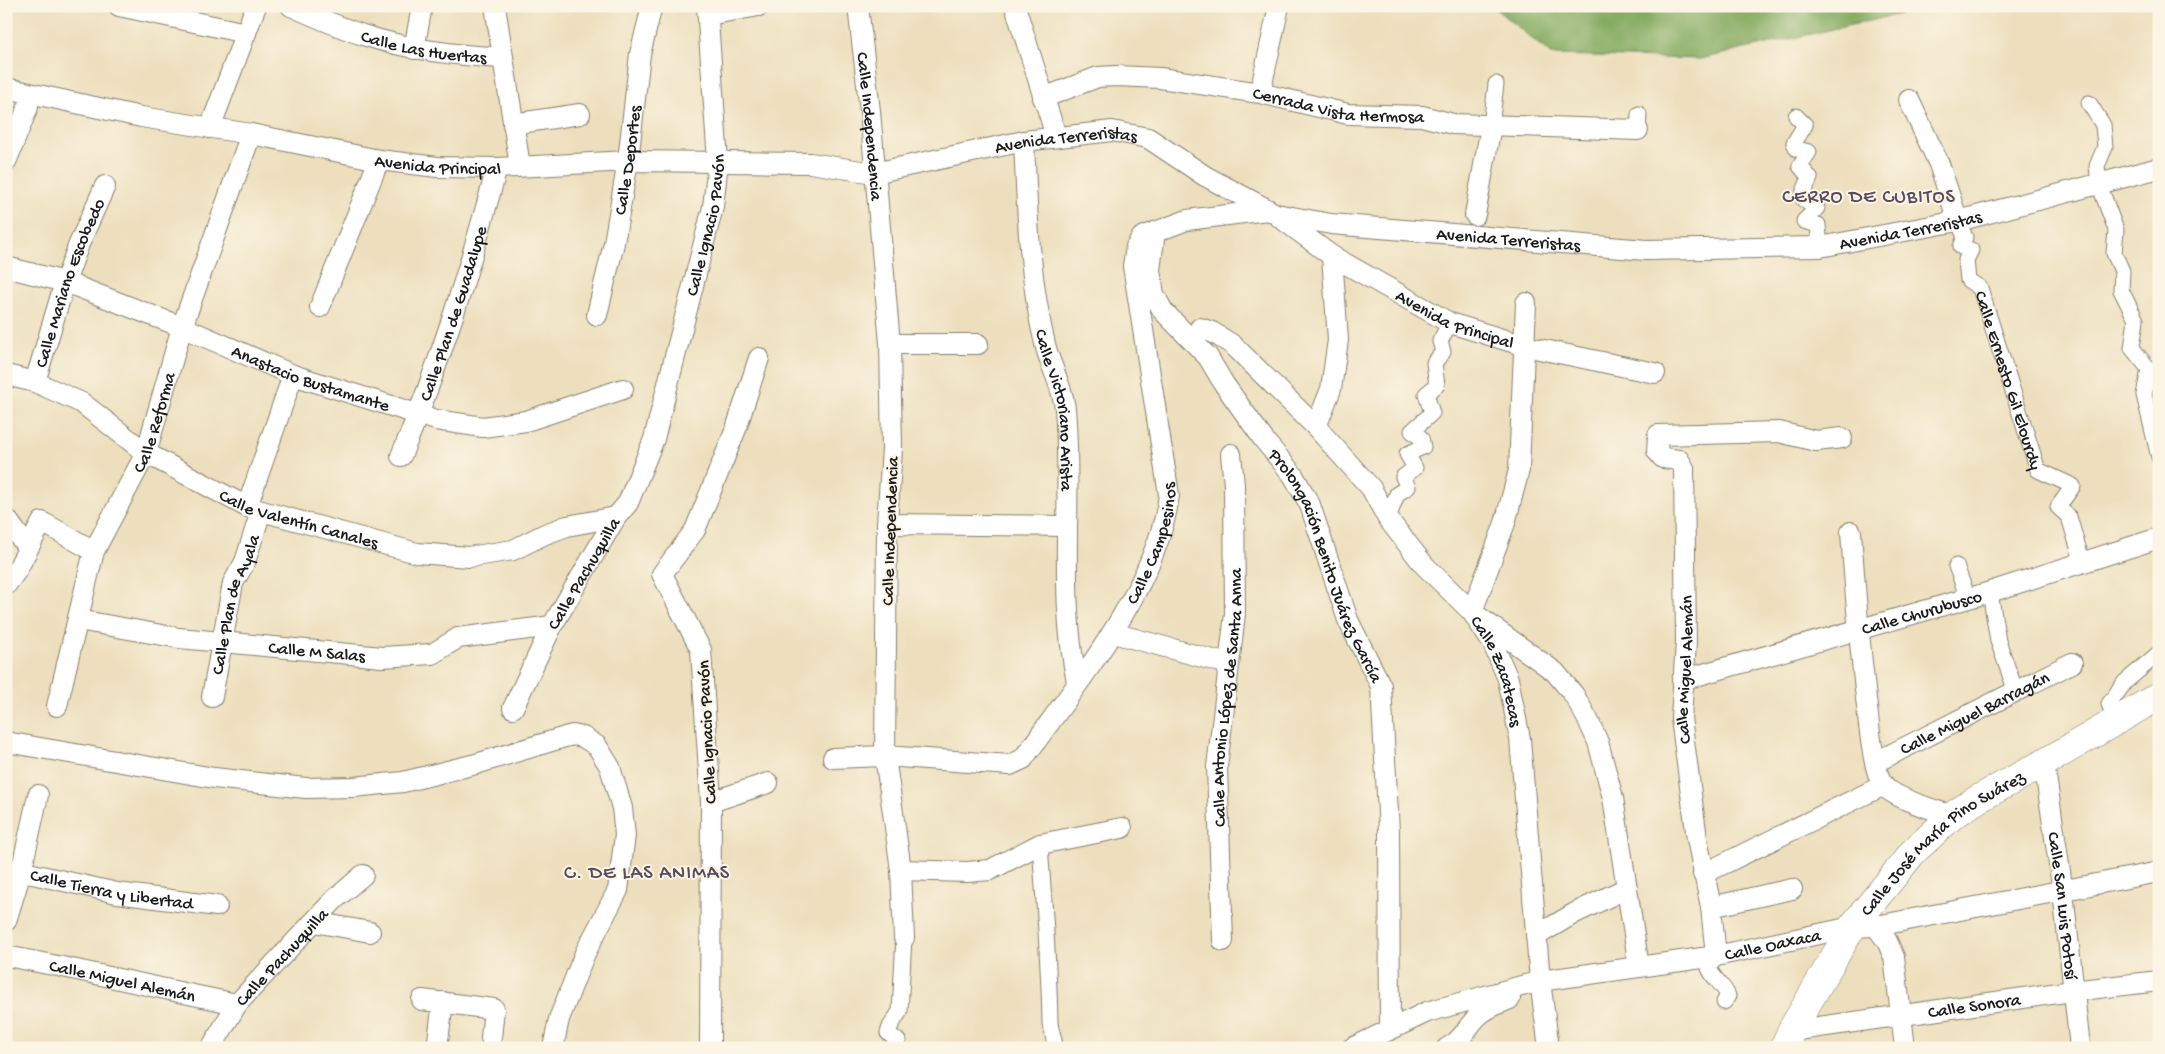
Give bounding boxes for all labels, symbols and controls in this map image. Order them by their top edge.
street label: Calle Las Huertas [358,27,489,70]
street label: Calle Independencia [850,51,886,203]
street label: Cerrada Vista Hermosa [1251,84,1425,129]
street label: Calle Deportes [611,103,647,217]
street label: Avenida Terreristas [993,123,1140,160]
street label: Avenida Principal [373,152,502,181]
street label: Calle Ignacio Pavón [683,153,731,298]
district label: CERRO DE CUBITOS [1782,187,1956,210]
street label: Calle Mariano Escobedo [32,196,111,371]
street label: Avenida Terreristas [1838,207,1986,256]
street label: Calle Plan de Guadalupe [416,223,493,404]
street label: Avenida Terreristas [1435,225,1582,258]
street label: Avenida Principal [1391,286,1516,355]
street label: Calle Ernesto Gil Elourdy [1969,289,2045,473]
street label: Calle Victoriano Arista [1029,328,1076,492]
street label: Anastacio Bustamante [228,342,392,418]
street label: Calle Reforma [129,369,182,477]
street label: Prolongación Benito Juárez García [1262,445,1386,688]
street label: Calle Independencia [878,455,905,606]
street label: Calle Campesinos [1123,480,1182,609]
street label: Calle Valentín Canales [215,486,381,555]
street label: Calle Pachuquilla [544,514,627,634]
street label: Calle Plan de Ayala [208,531,266,677]
street label: Calle Antonio López de Santa Anna [1209,567,1248,827]
street label: Calle Churubusco [1860,587,1985,641]
street label: Calle Miguel Alemán [1673,595,1699,745]
street label: Calle Zacatecas [1464,613,1526,730]
street label: Calle M Salas [267,638,367,668]
street label: Calle Ignacio Pavón [694,659,723,804]
street label: Calle Miguel Barragán [1897,668,2054,761]
street label: Calle José María Pino Suárez [1857,767,2030,921]
street label: Calle San Luis Potosí [2041,831,2081,982]
district label: C. DE LAS ANIMAS [564,863,730,886]
street label: Calle Tierra y Libertad [28,866,196,916]
street label: Calle Pachuquilla [232,904,335,1012]
street label: Calle Oaxaca [1723,926,1824,967]
street label: Calle Miguel Alemán [47,956,198,1008]
street label: Calle Sonora [1927,990,2023,1024]

